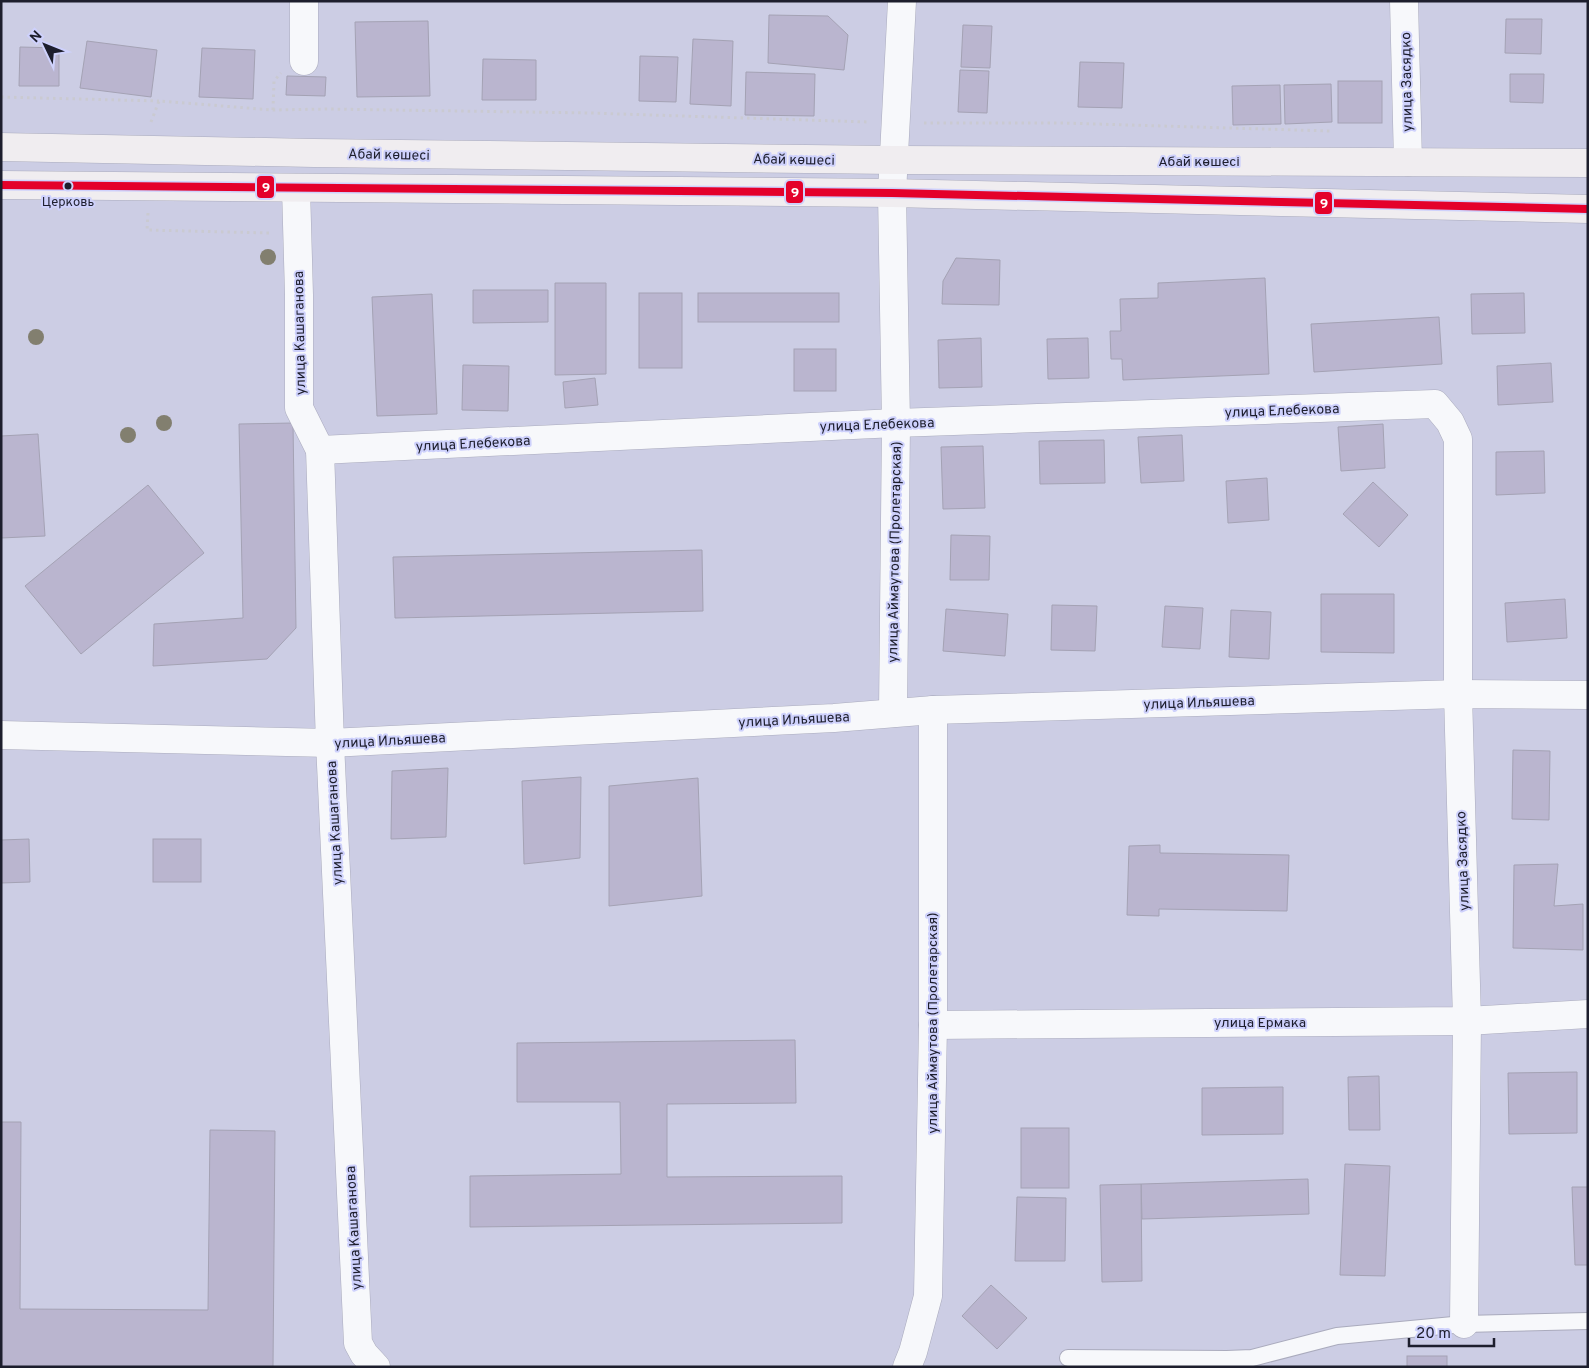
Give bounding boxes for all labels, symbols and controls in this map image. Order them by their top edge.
north arrow [20,20,70,70]
text: N [27,28,46,47]
street label: улица Засядко [1398,32,1417,132]
street label: Абай көшесі [348,146,430,165]
street label: Абай көшесі [753,151,835,170]
street label: Абай көшесі [1158,154,1240,171]
line badge: 9 [256,175,275,199]
text: 9 [262,180,270,197]
line badge: 9 [785,180,804,204]
marker: Церковь [63,181,73,191]
text: 9 [791,185,799,202]
line badge: 9 [1314,191,1333,215]
place label: Церковь [42,195,95,211]
text: 9 [1320,196,1328,213]
street label: улица Кашаганова [291,271,310,395]
street label: улица Елебекова [1224,401,1340,422]
street label: улица Елебекова [819,415,935,436]
street label: улица Елебекова [415,433,531,456]
street label: улица Аймаутова (Пролетарская) [885,441,906,663]
street label: улица Ильяшева [1143,693,1255,714]
street label: улица Ильяшева [738,709,850,732]
street label: улица Ильяшева [334,730,446,753]
street label: улица Кашаганова [324,760,347,885]
street label: улица Засядко [1453,811,1474,911]
street label: улица Аймаутова (Пролетарская) [925,912,942,1134]
street label: улица Ермака [1214,1015,1306,1032]
street label: улица Кашаганова [343,1165,366,1290]
scale bar [1409,1316,1494,1348]
text: 20 m [1416,1325,1451,1344]

